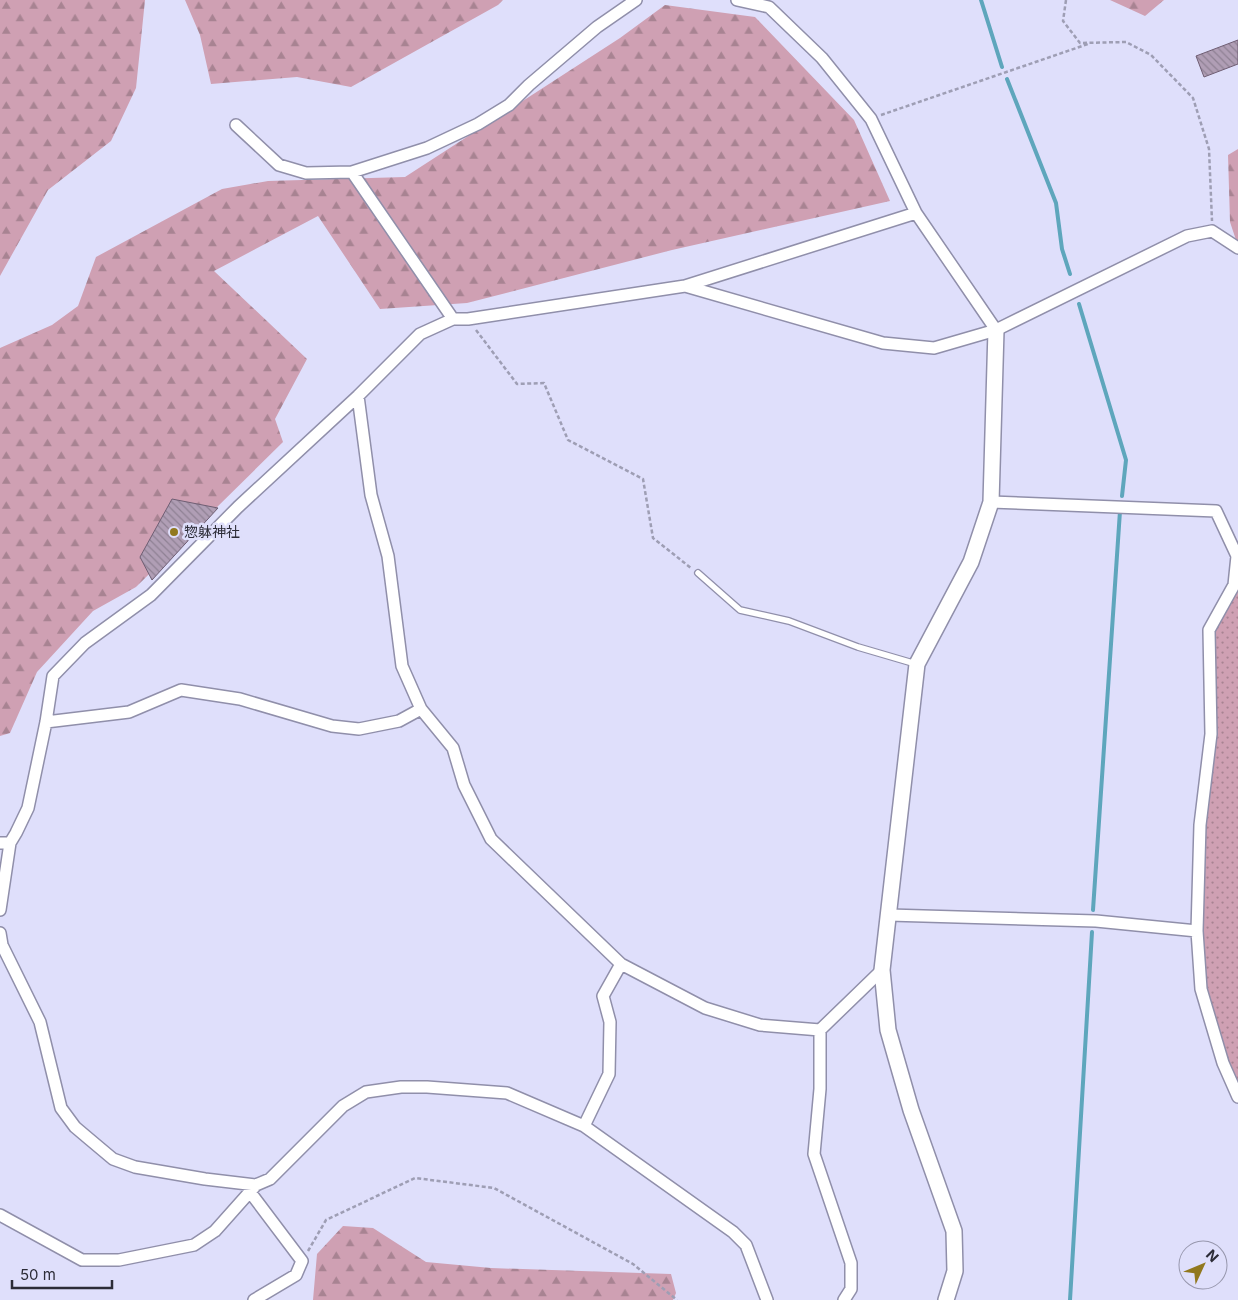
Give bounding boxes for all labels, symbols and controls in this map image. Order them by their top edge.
place label: 惣躰神社 [184,523,240,540]
marker: 惣躰神社 [168,526,180,538]
north arrow [1178,1240,1228,1290]
text: N [1203,1246,1223,1265]
scale bar [12,1258,112,1290]
text: 50 m [20,1265,56,1284]

